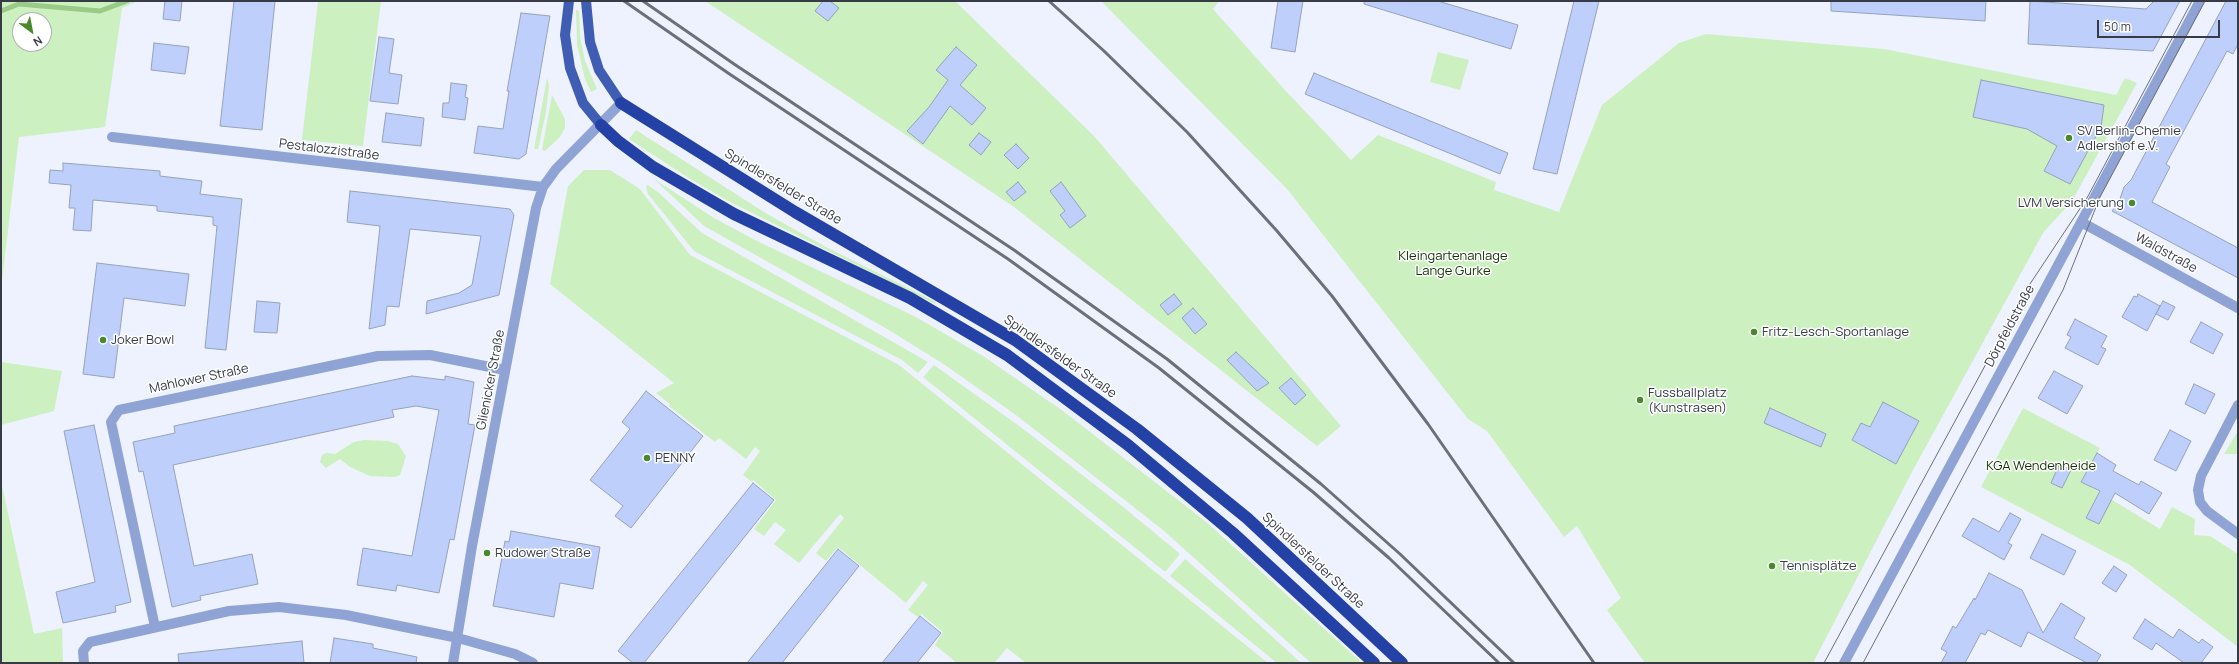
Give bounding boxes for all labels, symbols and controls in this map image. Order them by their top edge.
north arrow [12,12,52,52]
scale bar [2099,12,2222,38]
text: 50 m [2104,18,2131,35]
text: N [31,33,45,50]
place label: SV Berlin-Chemie Adlershof e.V. [2077,123,2181,154]
marker: SV Berlin-Chemie Adlershof e.V. [2064,133,2074,143]
street label: Pestalozzistraße [278,136,380,164]
street label: Spindlersfelder Straße [722,146,844,228]
place label: LVM Versicherung [2018,195,2124,211]
marker: LVM Versicherung [2127,198,2137,208]
street label: Waldstraße [2132,230,2200,276]
park label: Kleingartenanlage Lange Gurke [1398,248,1508,279]
street label: Dörpfeldstraße [1982,282,2038,370]
street label: Spindlersfelder Straße [1001,312,1119,402]
place label: Fritz-Lesch-Sportanlage [1762,324,1909,340]
marker: Fritz-Lesch-Sportanlage [1749,327,1759,337]
street label: Glienicker Straße [474,328,508,432]
place label: Joker Bowl [111,332,174,348]
marker: Joker Bowl [98,335,108,345]
street label: Mahlower Straße [148,361,250,397]
place label: Fussballplatz (Kunstrasen) [1648,385,1727,416]
marker: Fussballplatz (Kunstrasen) [1635,395,1645,405]
place label: PENNY [655,450,695,466]
marker: PENNY [642,453,652,463]
park label: KGA Wendenheide [1986,458,2096,474]
street label: Spindlersfelder Straße [1259,510,1367,612]
place label: Rudower Straße [495,545,591,561]
marker: Rudower Straße [482,548,492,558]
place label: Tennisplätze [1780,558,1857,574]
marker: Tennisplätze [1767,561,1777,571]

